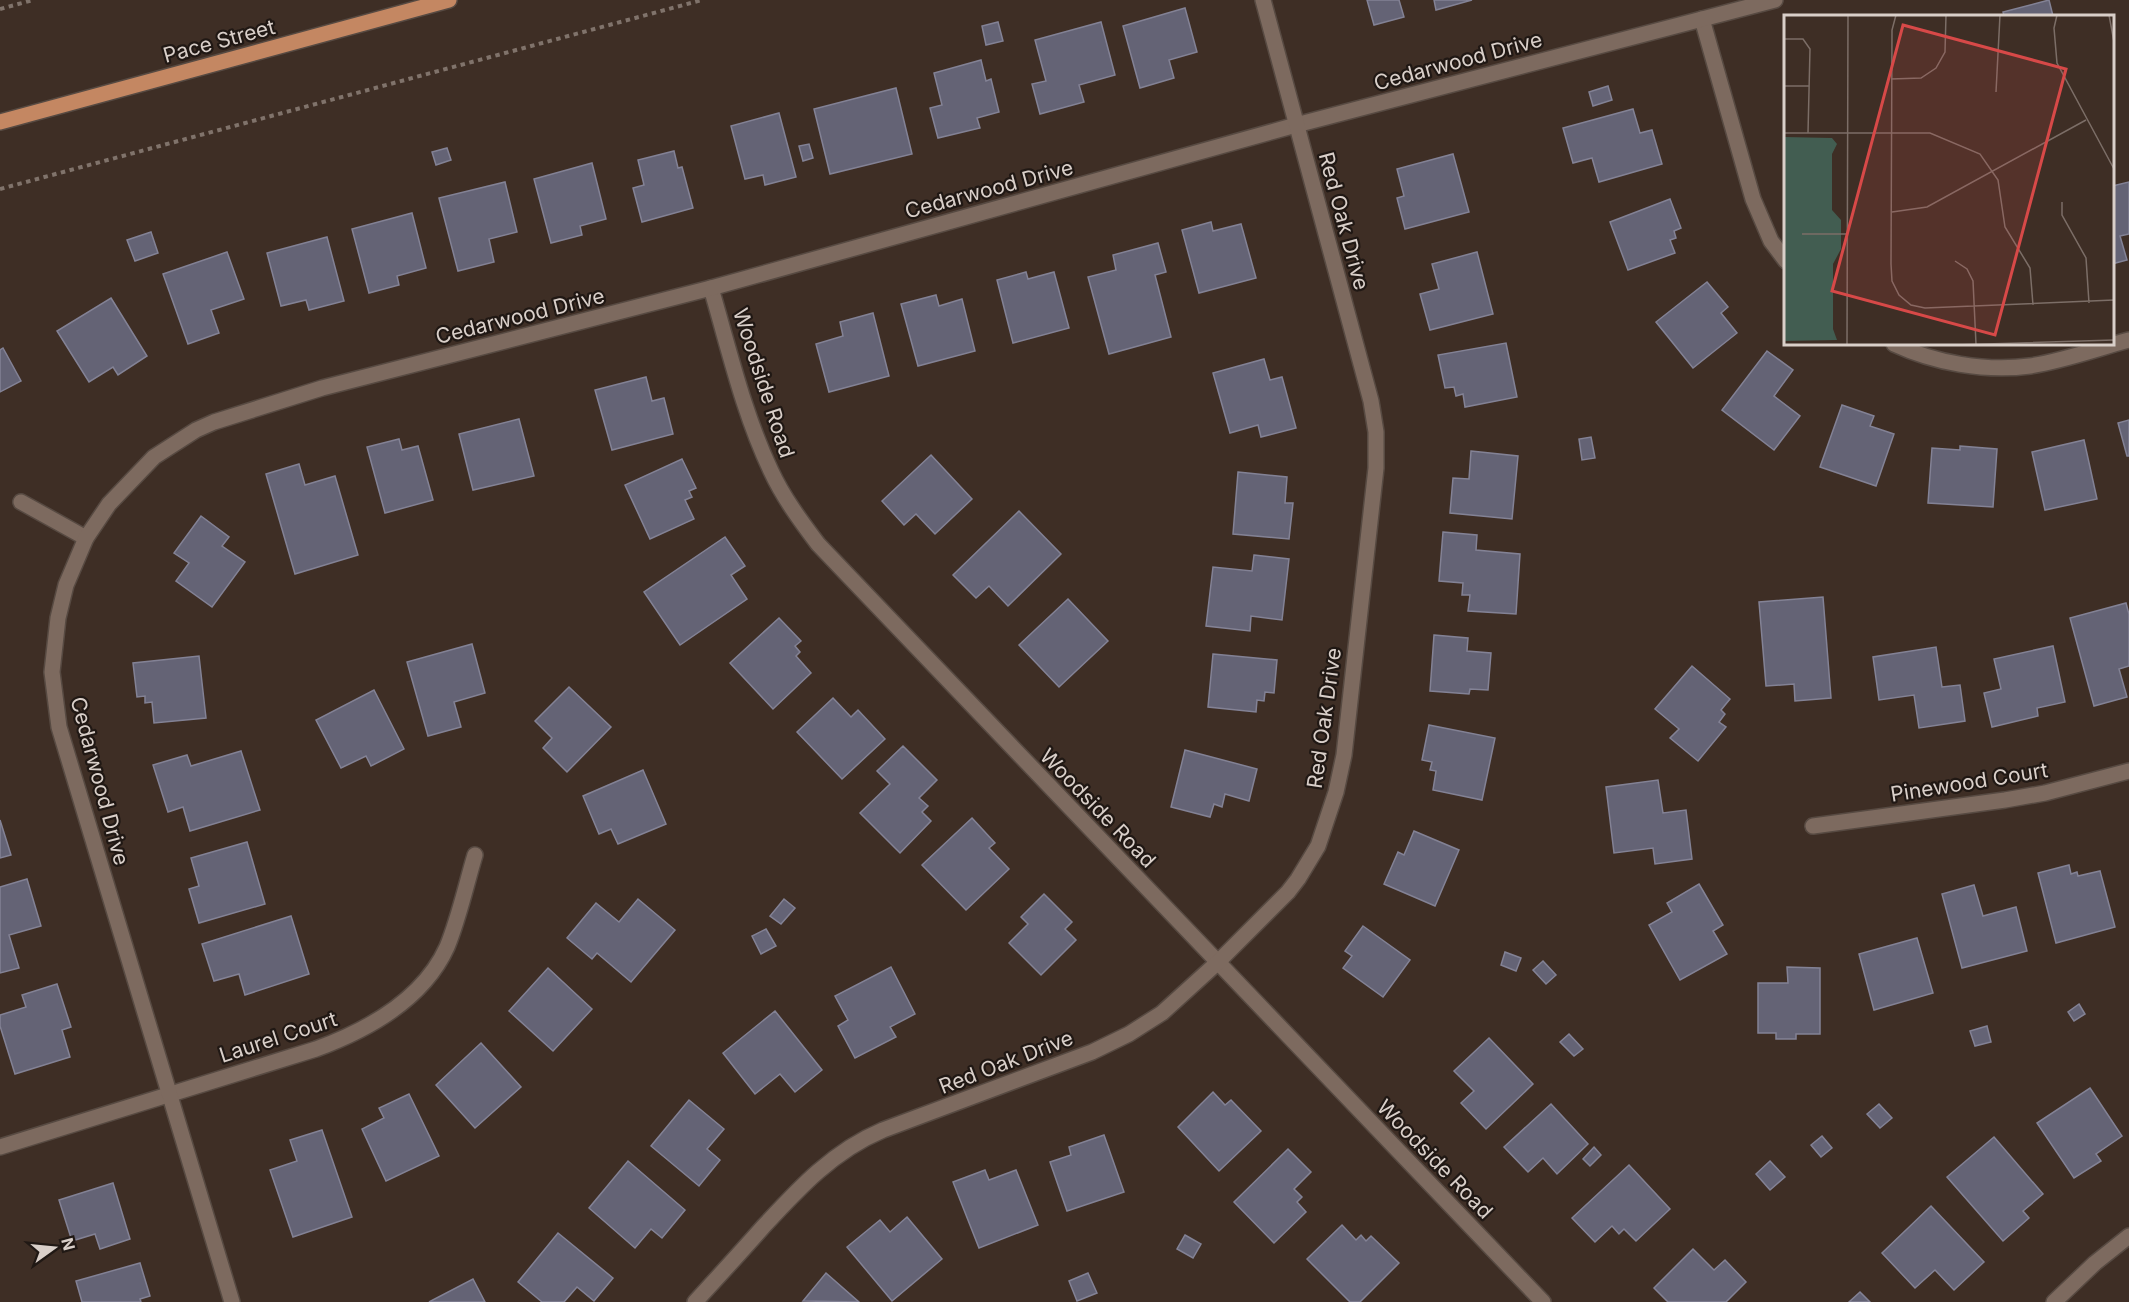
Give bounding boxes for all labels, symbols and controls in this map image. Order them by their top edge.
street label: Pace Street [160,14,278,68]
inset map [1784,15,2114,345]
street label: Cedarwood Drive [1371,27,1545,95]
street label: Red Oak Drive [1314,149,1374,293]
street label: Cedarwood Drive [902,155,1076,223]
street label: Cedarwood Drive [433,283,607,349]
street label: Woodside Road [728,305,800,461]
street label: Red Oak Drive [1302,646,1346,790]
street label: Cedarwood Drive [66,694,134,868]
street label: Woodside Road [1035,743,1161,873]
street label: Pinewood Court [1889,757,2050,807]
street label: Laurel Court [216,1006,340,1068]
street label: Red Oak Drive [935,1025,1077,1099]
street label: Woodside Road [1372,1094,1498,1224]
north arrow [24,1218,84,1278]
text: N [57,1236,80,1253]

